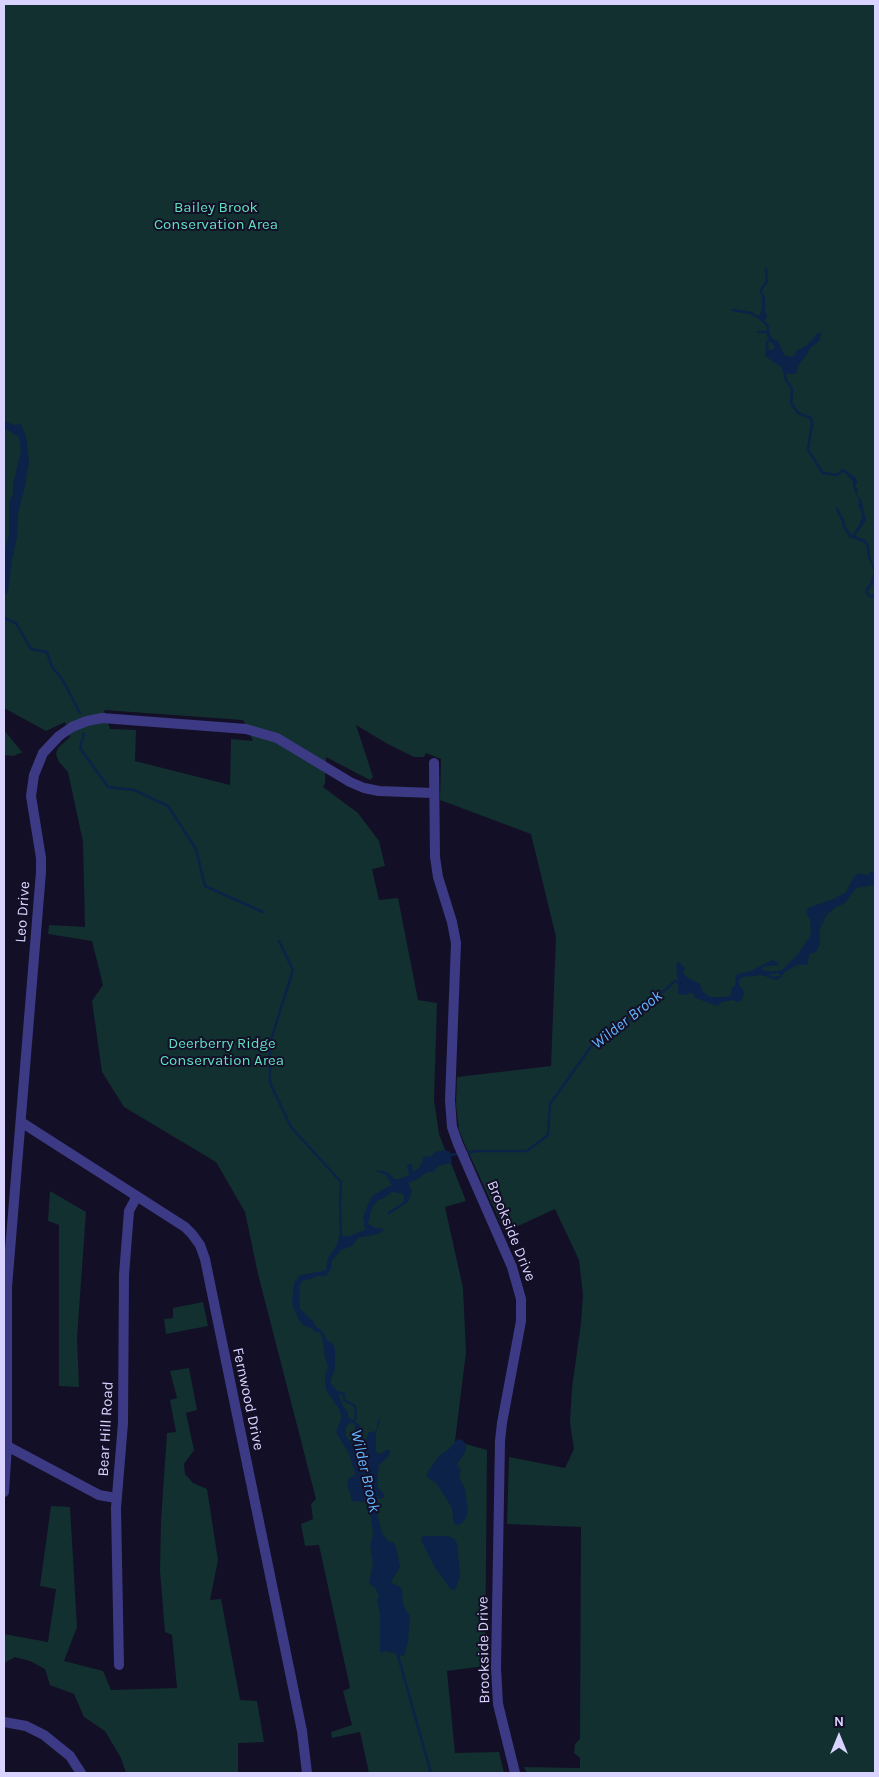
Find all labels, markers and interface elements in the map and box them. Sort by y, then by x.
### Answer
park label: Bailey Brook Conservation Area [154,199,278,234]
street label: Leo Drive [12,881,34,943]
water label: Wilder Brook [588,986,666,1054]
park label: Deerberry Ridge Conservation Area [160,1035,284,1070]
street label: Brookside Drive [483,1178,539,1284]
street label: Fernwood Drive [228,1346,268,1452]
street label: Bear Hill Road [95,1381,117,1477]
water label: Wilder Brook [346,1428,384,1514]
street label: Brookside Drive [474,1596,494,1704]
north arrow [814,1712,864,1762]
text: N [834,1713,844,1730]

